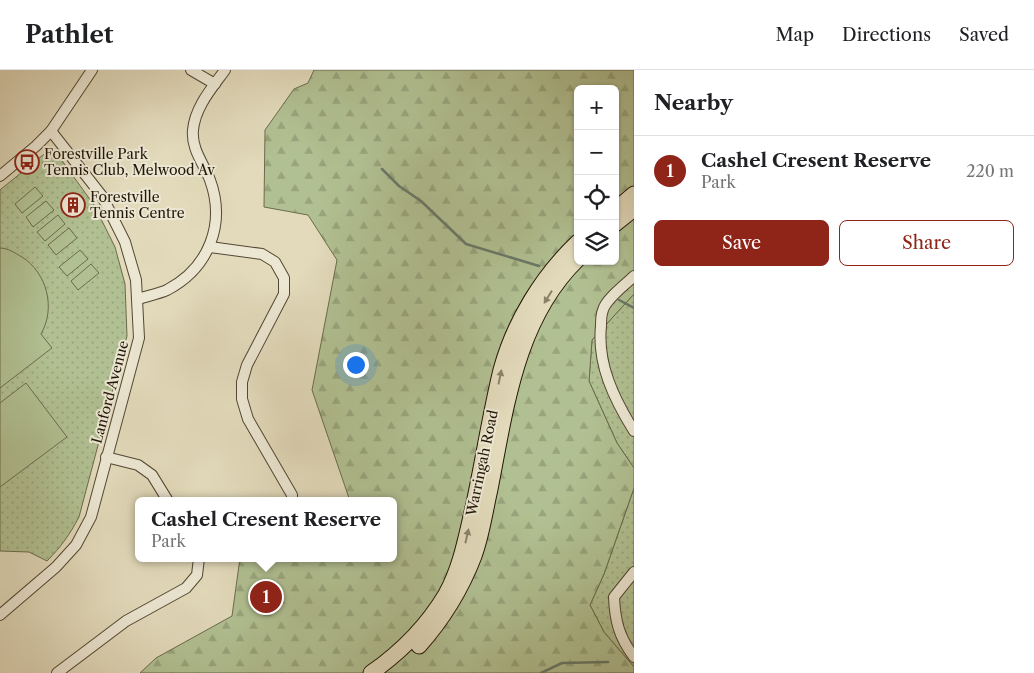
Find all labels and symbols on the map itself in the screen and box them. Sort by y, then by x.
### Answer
place label: Forestville Park Tennis Club, Melwood Av [44,145,215,179]
bus stop icon: Forestville Park Tennis Club, Melwood Av [14,149,40,175]
place label: Forestville Tennis Centre [90,188,185,222]
building icon: Forestville Tennis Centre [60,192,86,218]
one-way arrow [543,290,553,304]
street label: Lanford Avenue [88,338,132,445]
your location [343,352,369,378]
one-way arrow [496,370,504,385]
street label: Warringah Road [462,408,502,519]
one-way arrow [463,528,471,544]
pin: 1 [250,578,282,616]

